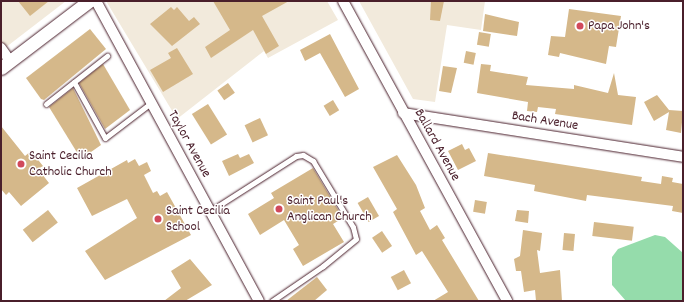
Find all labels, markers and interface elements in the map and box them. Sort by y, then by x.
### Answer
place label: Papa John's [588,18,650,34]
marker: Papa John's [575,21,585,31]
street label: Ballard Avenue [410,106,464,184]
street label: Bach Avenue [511,107,579,135]
street label: Taylor Avenue [164,108,214,180]
place label: Saint Cecilia Catholic Church [29,148,112,180]
marker: Saint Cecilia Catholic Church [16,159,26,169]
place label: Saint Paul's Anglican Church [287,193,372,226]
place label: Saint Cecilia School [166,203,230,236]
marker: Saint Paul's Anglican Church [274,204,284,214]
marker: Saint Cecilia School [153,214,163,224]

